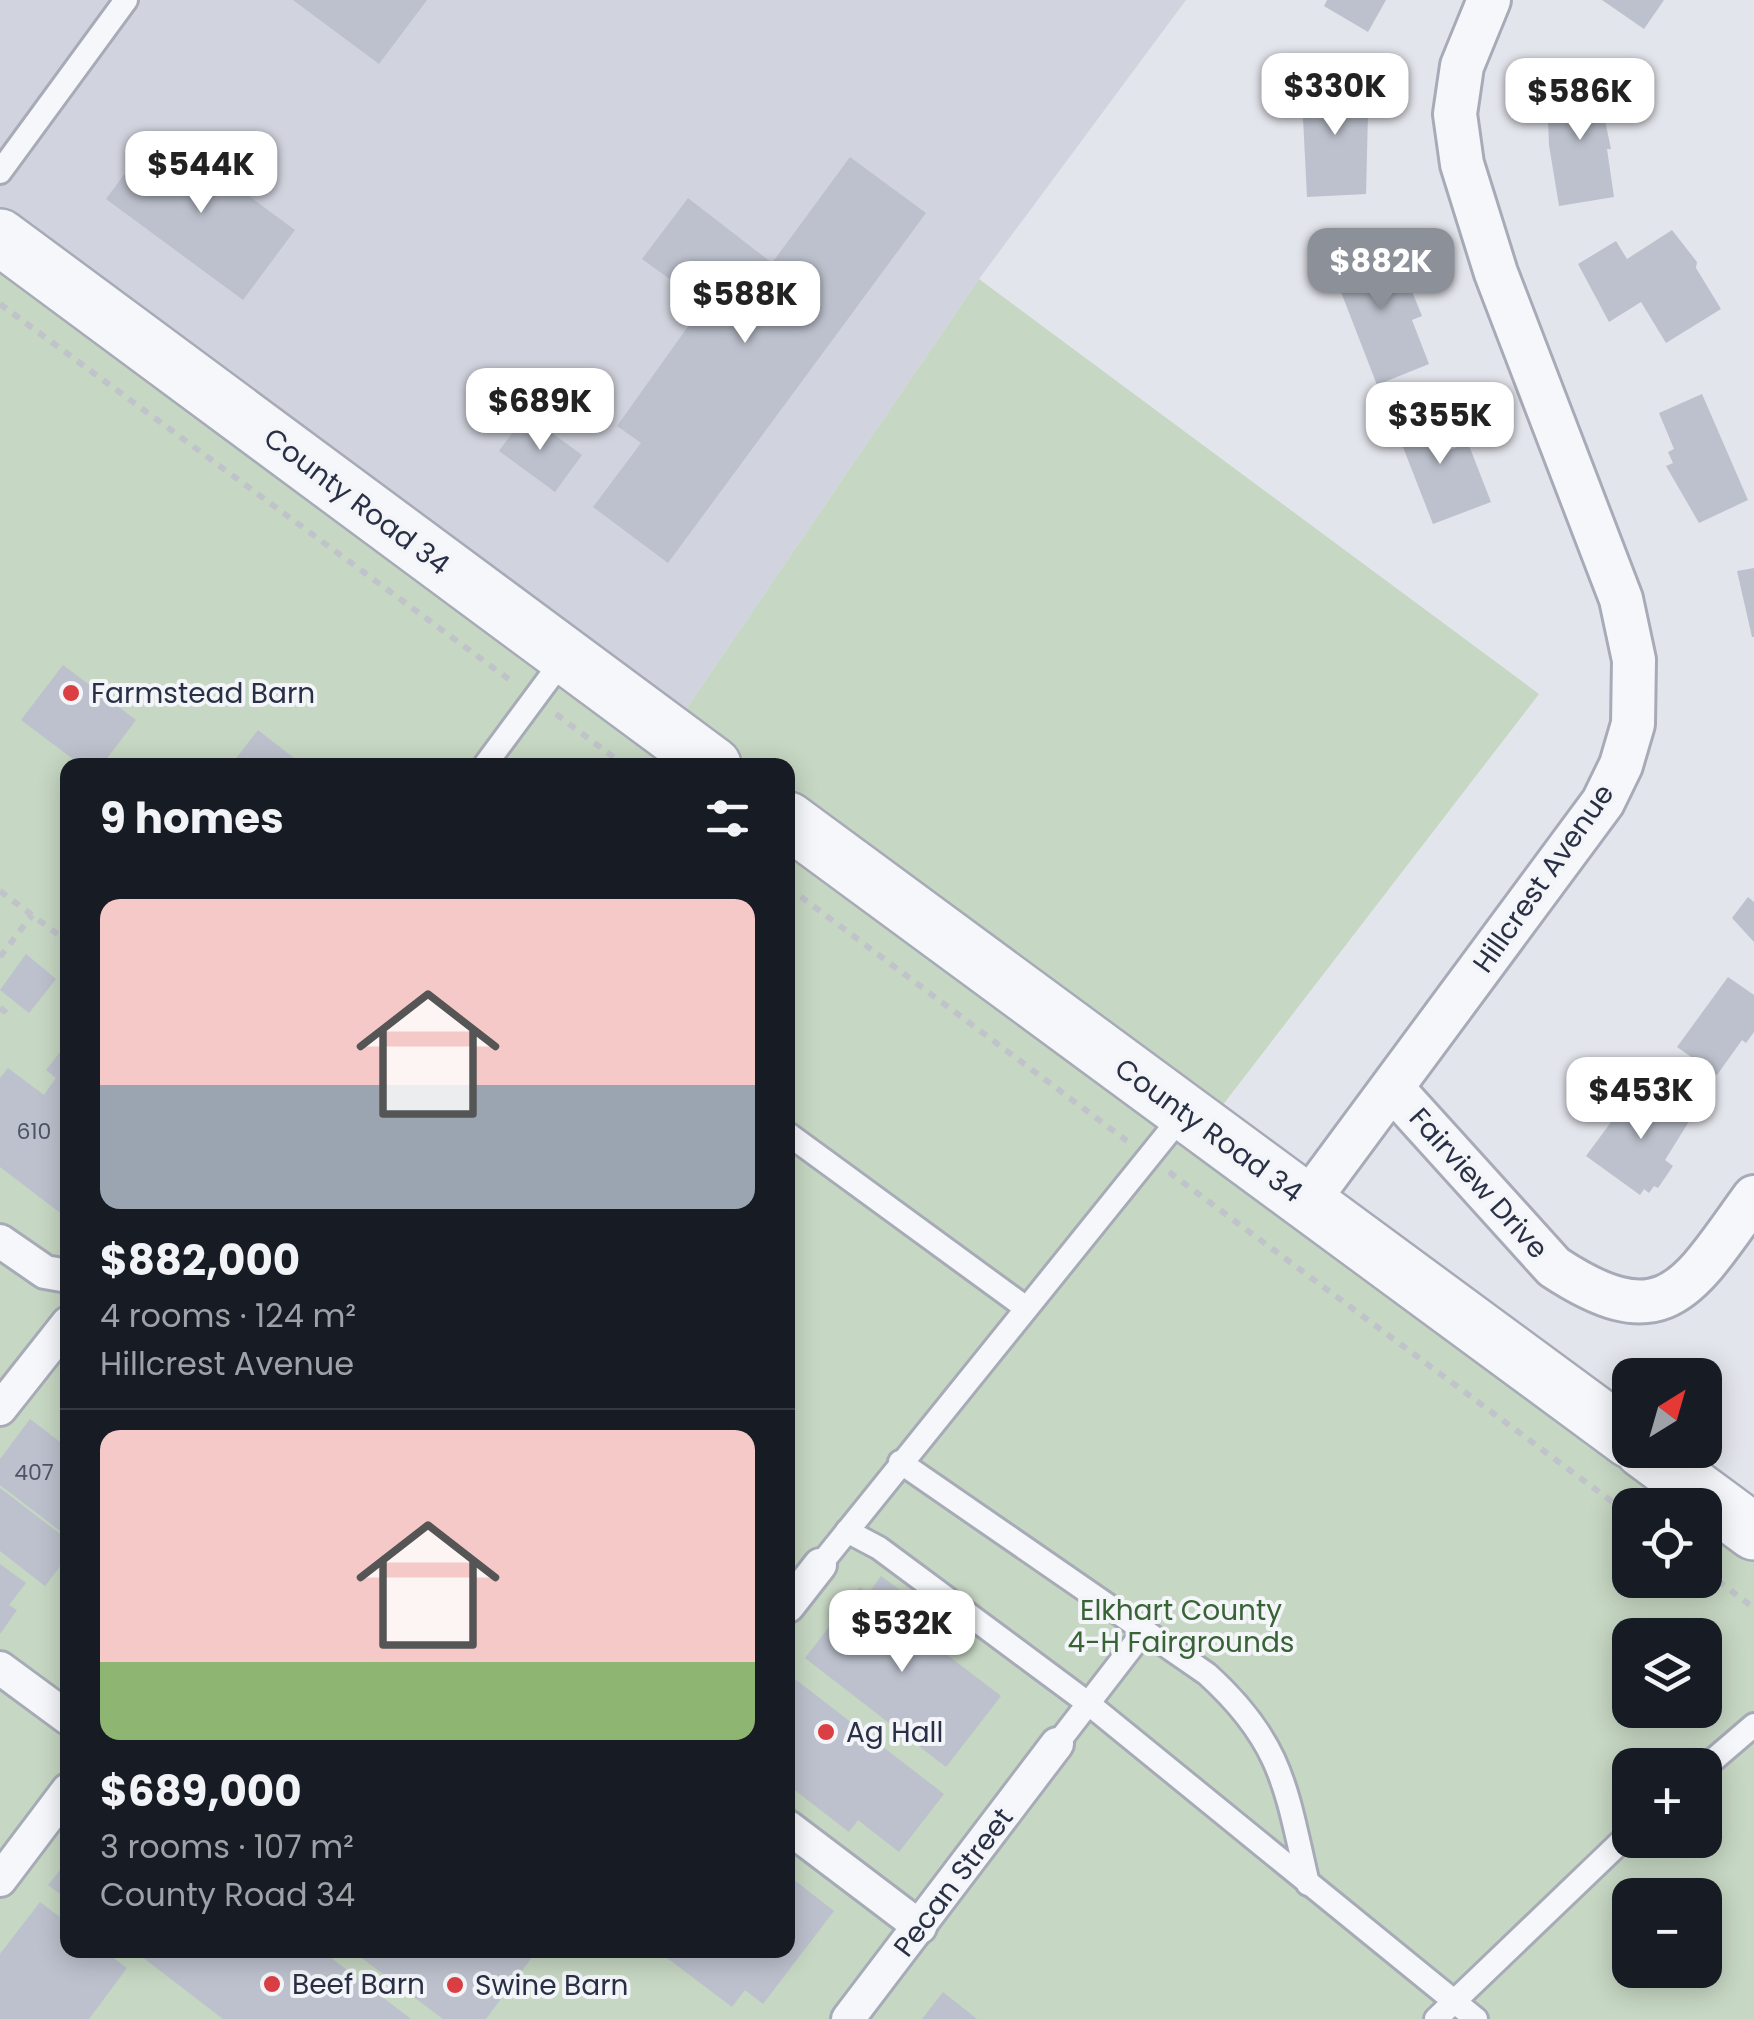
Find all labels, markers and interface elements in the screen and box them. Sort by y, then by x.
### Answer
pin: $330K [1265,53,1405,138]
pin: $586K [1510,58,1650,143]
text: $330K [1284,63,1386,108]
text: $586K [1527,68,1633,113]
pin: $544K [131,131,271,216]
text: $544K [147,141,255,186]
pin: $882K [1311,228,1451,313]
text: $882K [1329,238,1433,283]
pin: $588K [675,261,815,346]
text: $588K [692,271,798,316]
pin: $689K [470,368,610,453]
text: $689K [488,378,592,423]
pin: $355K [1370,382,1510,467]
text: $355K [1388,392,1492,437]
street label: County Road 34 [256,419,458,584]
place label: Farmstead Barn [91,674,315,713]
marker: Farmstead Barn [60,682,82,704]
street label: Hillcrest Avenue [1464,776,1623,981]
text: 9 homes [100,789,284,848]
icon: filters [700,791,755,846]
icon: home [338,964,518,1144]
street label: County Road 34 [1107,1049,1310,1212]
pin: $453K [1571,1057,1711,1142]
text: $453K [1588,1067,1694,1112]
street label: Fairview Drive [1400,1099,1557,1267]
house number: 610 [17,1116,51,1147]
text: $882,000 [100,1231,300,1290]
text: 4 rooms · 124 m² [100,1293,356,1338]
text: Hillcrest Avenue [100,1341,354,1386]
north arrow [1612,1358,1722,1468]
map controls [1612,1358,1722,1988]
house number: 407 [14,1457,54,1488]
button: locate [1612,1488,1722,1598]
icon: home [338,1495,518,1675]
pin: $532K [832,1590,972,1675]
park label: Elkhart County 4-H Fairgrounds [1068,1591,1294,1662]
text: $532K [851,1600,953,1645]
button: layers [1612,1618,1722,1728]
place label: Ag Hall [846,1713,943,1752]
marker: Ag Hall [815,1721,837,1743]
button: + [1612,1748,1722,1858]
text: $689,000 [100,1762,302,1821]
street label: Pecan Street [885,1800,1022,1965]
text: 3 rooms · 107 m² [100,1824,354,1869]
text: County Road 34 [100,1872,355,1917]
button: − [1612,1878,1722,1988]
place label: Beef Barn [292,1965,425,2004]
place label: Swine Barn [475,1966,629,2005]
marker: Beef Barn [261,1973,283,1995]
marker: Swine Barn [444,1974,466,1996]

